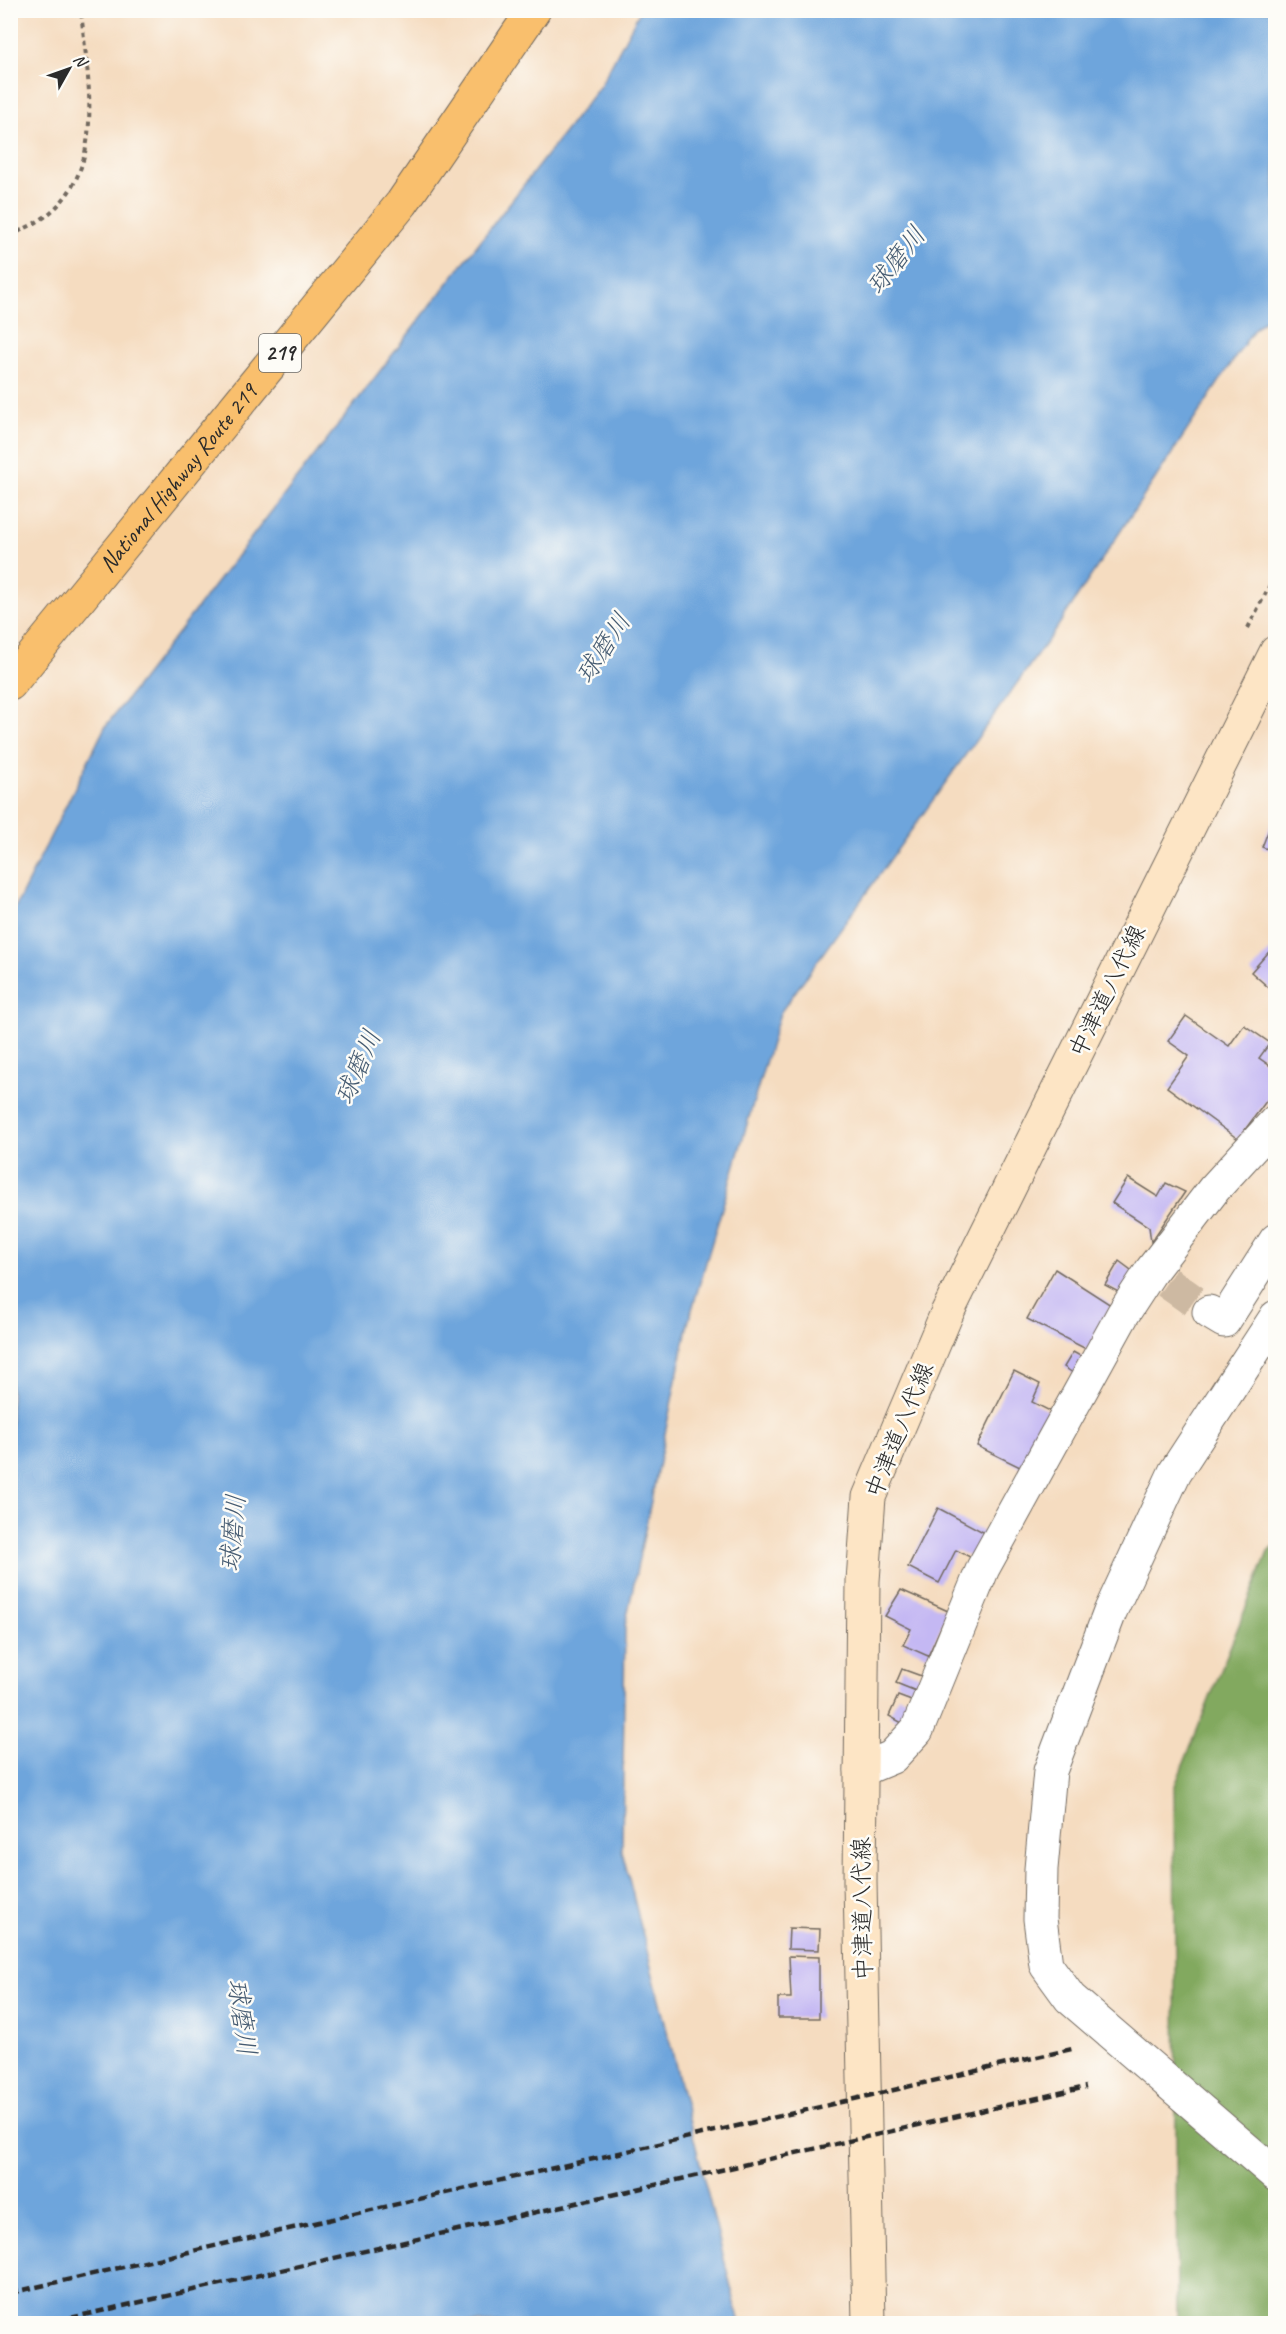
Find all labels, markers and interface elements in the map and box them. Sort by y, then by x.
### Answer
north arrow [39,39,99,99]
text: N [69,50,93,73]
water label: 球磨川 [859,219,933,301]
road number: 219 [259,334,301,372]
street label: National Highway Route 219 [92,376,265,578]
water label: 球磨川 [568,606,638,690]
street label: 中津道八代線 [1062,920,1152,1062]
water label: 球磨川 [328,1025,388,1109]
street label: 中津道八代線 [858,1358,940,1502]
water label: 球磨川 [213,1493,253,1573]
street label: 中津道八代線 [846,1837,878,1981]
water label: 球磨川 [220,1976,264,2058]

